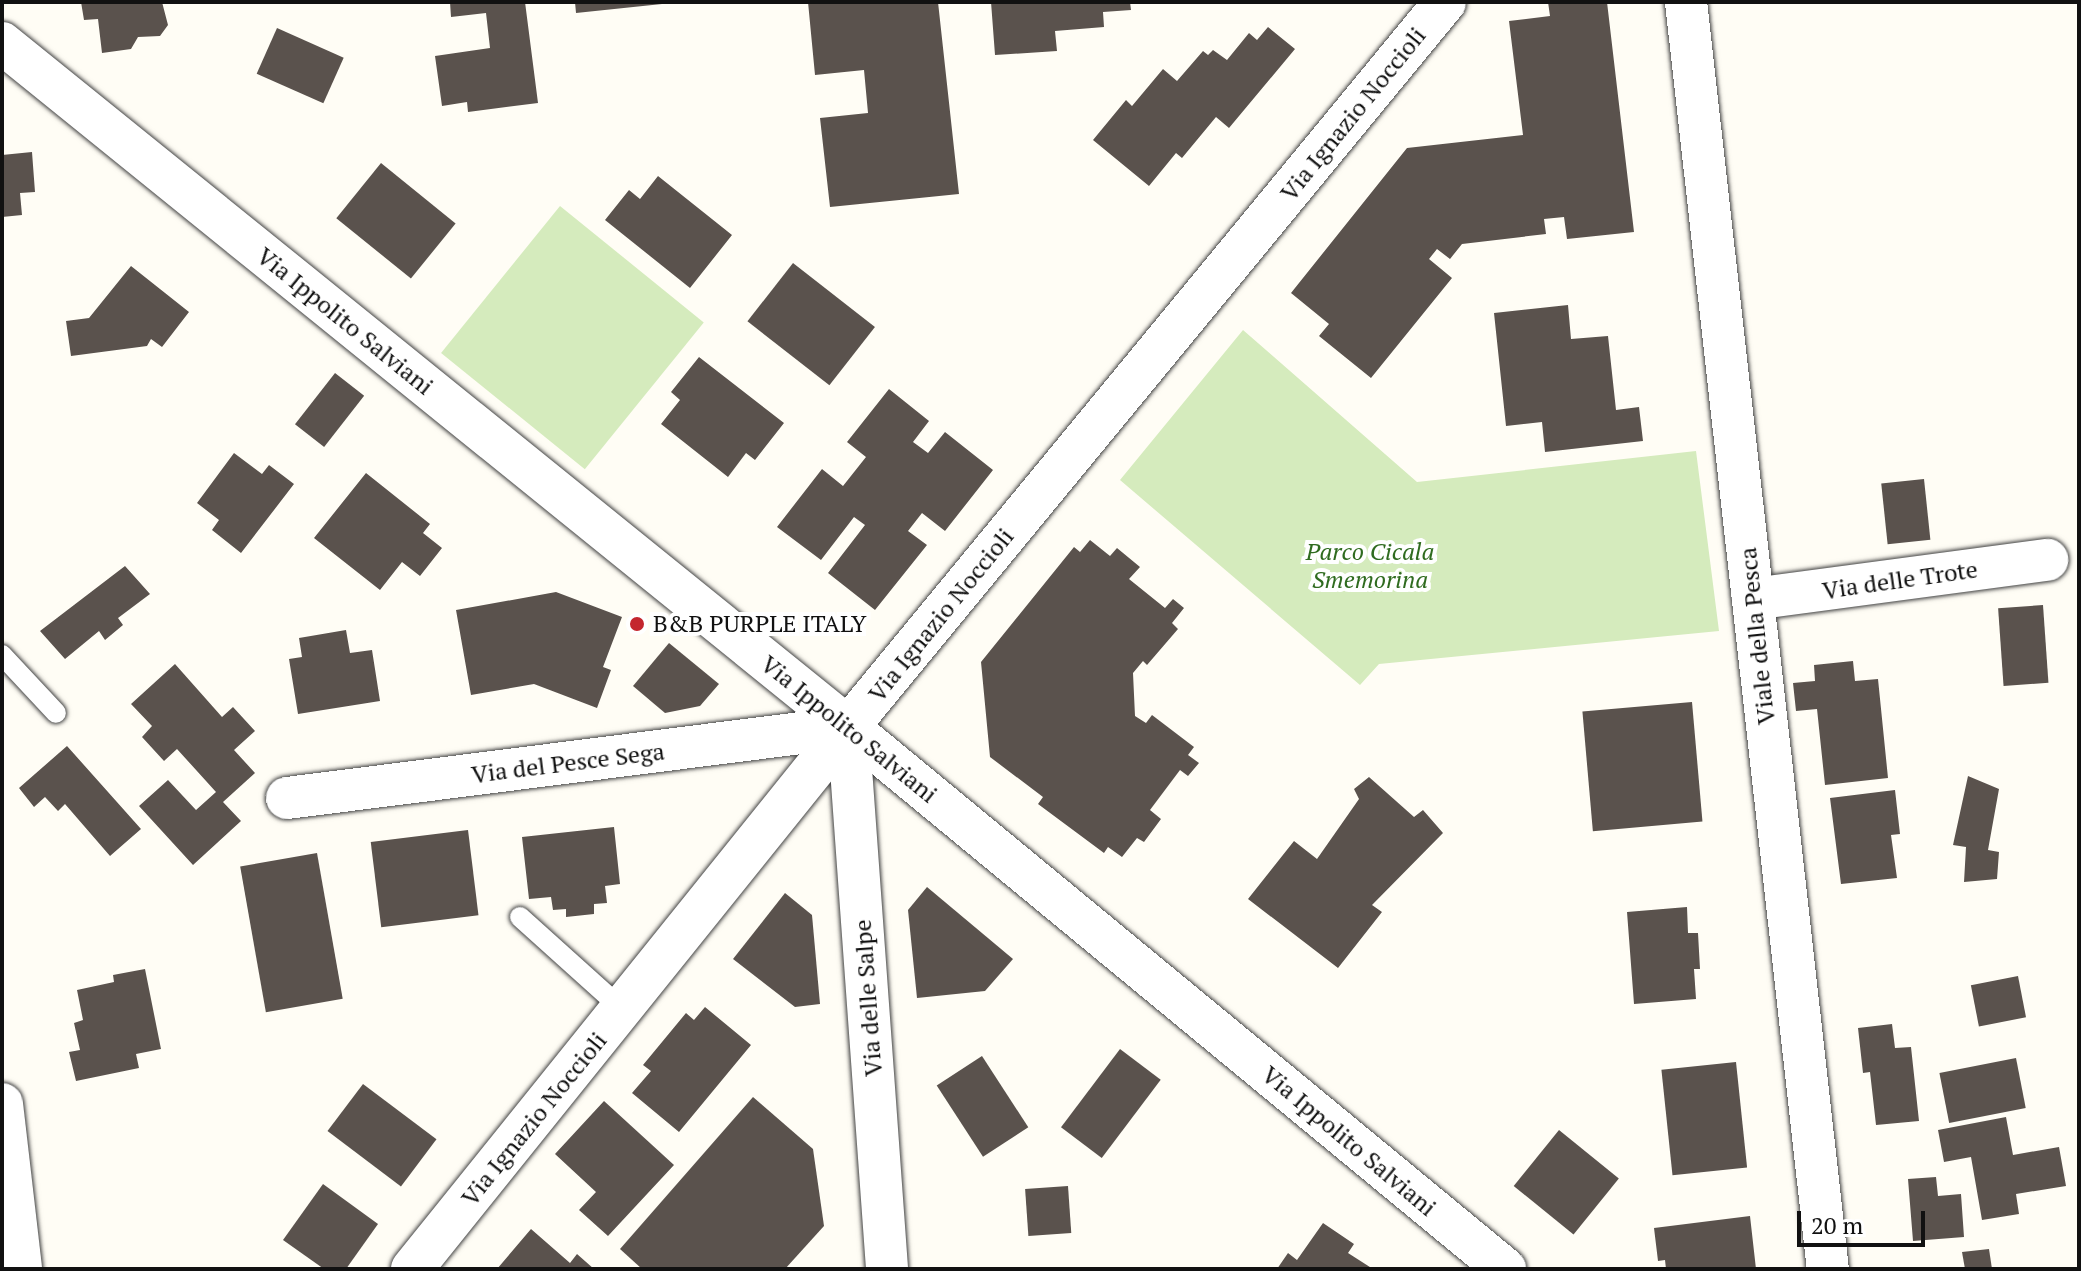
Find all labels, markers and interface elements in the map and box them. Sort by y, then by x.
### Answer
street label: Via Ignazio Noccioli [1274,21,1432,207]
street label: Via Ippolito Salviani [251,241,439,401]
street label: Via Ignazio Noccioli [862,522,1020,708]
park label: Parco Cicala Smemorina [1306,538,1434,594]
street label: Viale della Pesca [1733,546,1781,726]
street label: Via delle Trote [1820,555,1980,605]
place label: B&B PURPLE ITALY [653,610,866,638]
marker: B&B PURPLE ITALY [628,615,646,633]
street label: Via Ippolito Salviani [755,649,943,809]
street label: Via del Pesce Sega [470,737,666,789]
street label: Via delle Salpe [848,919,888,1077]
street label: Via Ignazio Noccioli [455,1026,613,1212]
street label: Via Ippolito Salviani [1256,1060,1442,1222]
scale bar [1801,1195,1929,1245]
text: 20 m [1811,1209,1863,1241]

